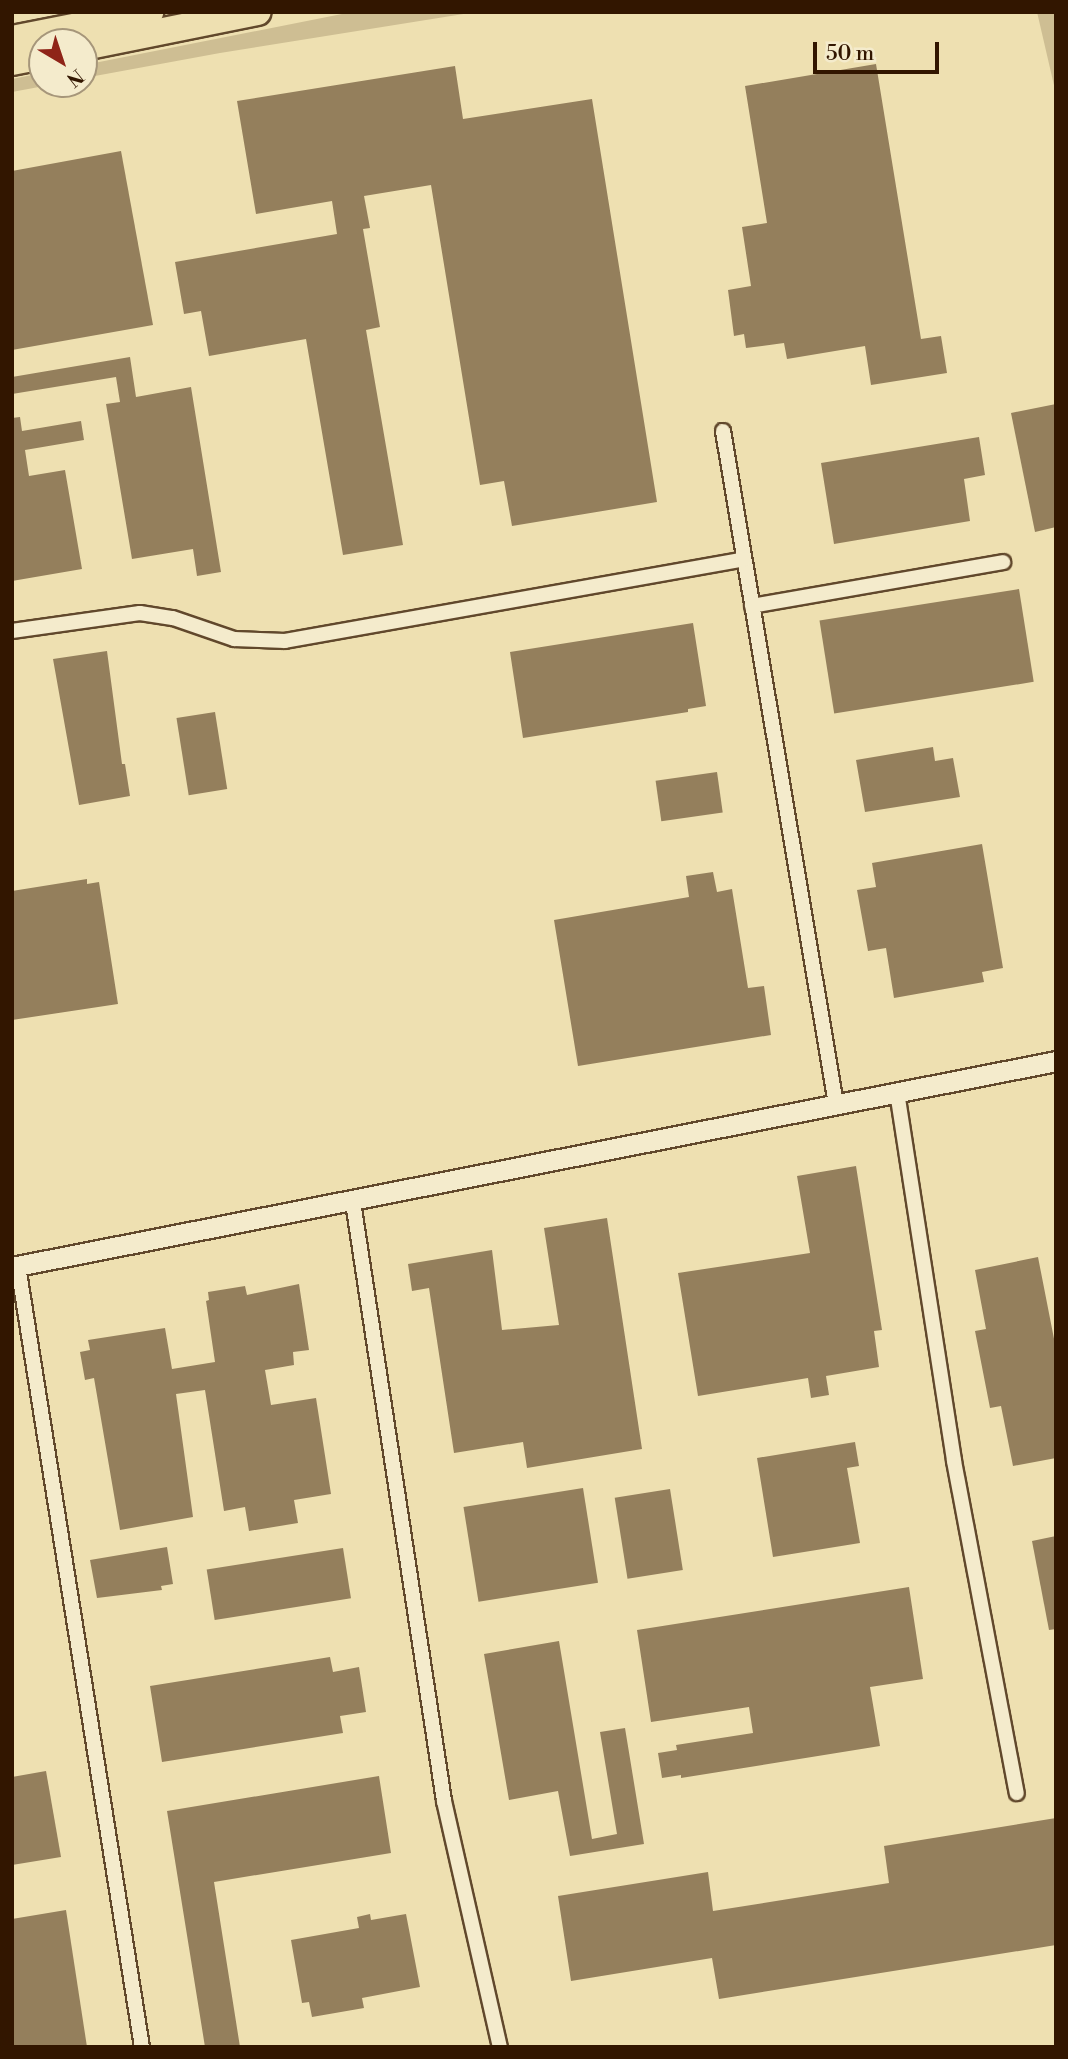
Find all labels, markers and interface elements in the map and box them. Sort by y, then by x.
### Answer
north arrow [28,28,98,98]
scale bar [816,28,942,72]
text: 50 m [826,41,874,67]
text: N [62,64,88,92]

